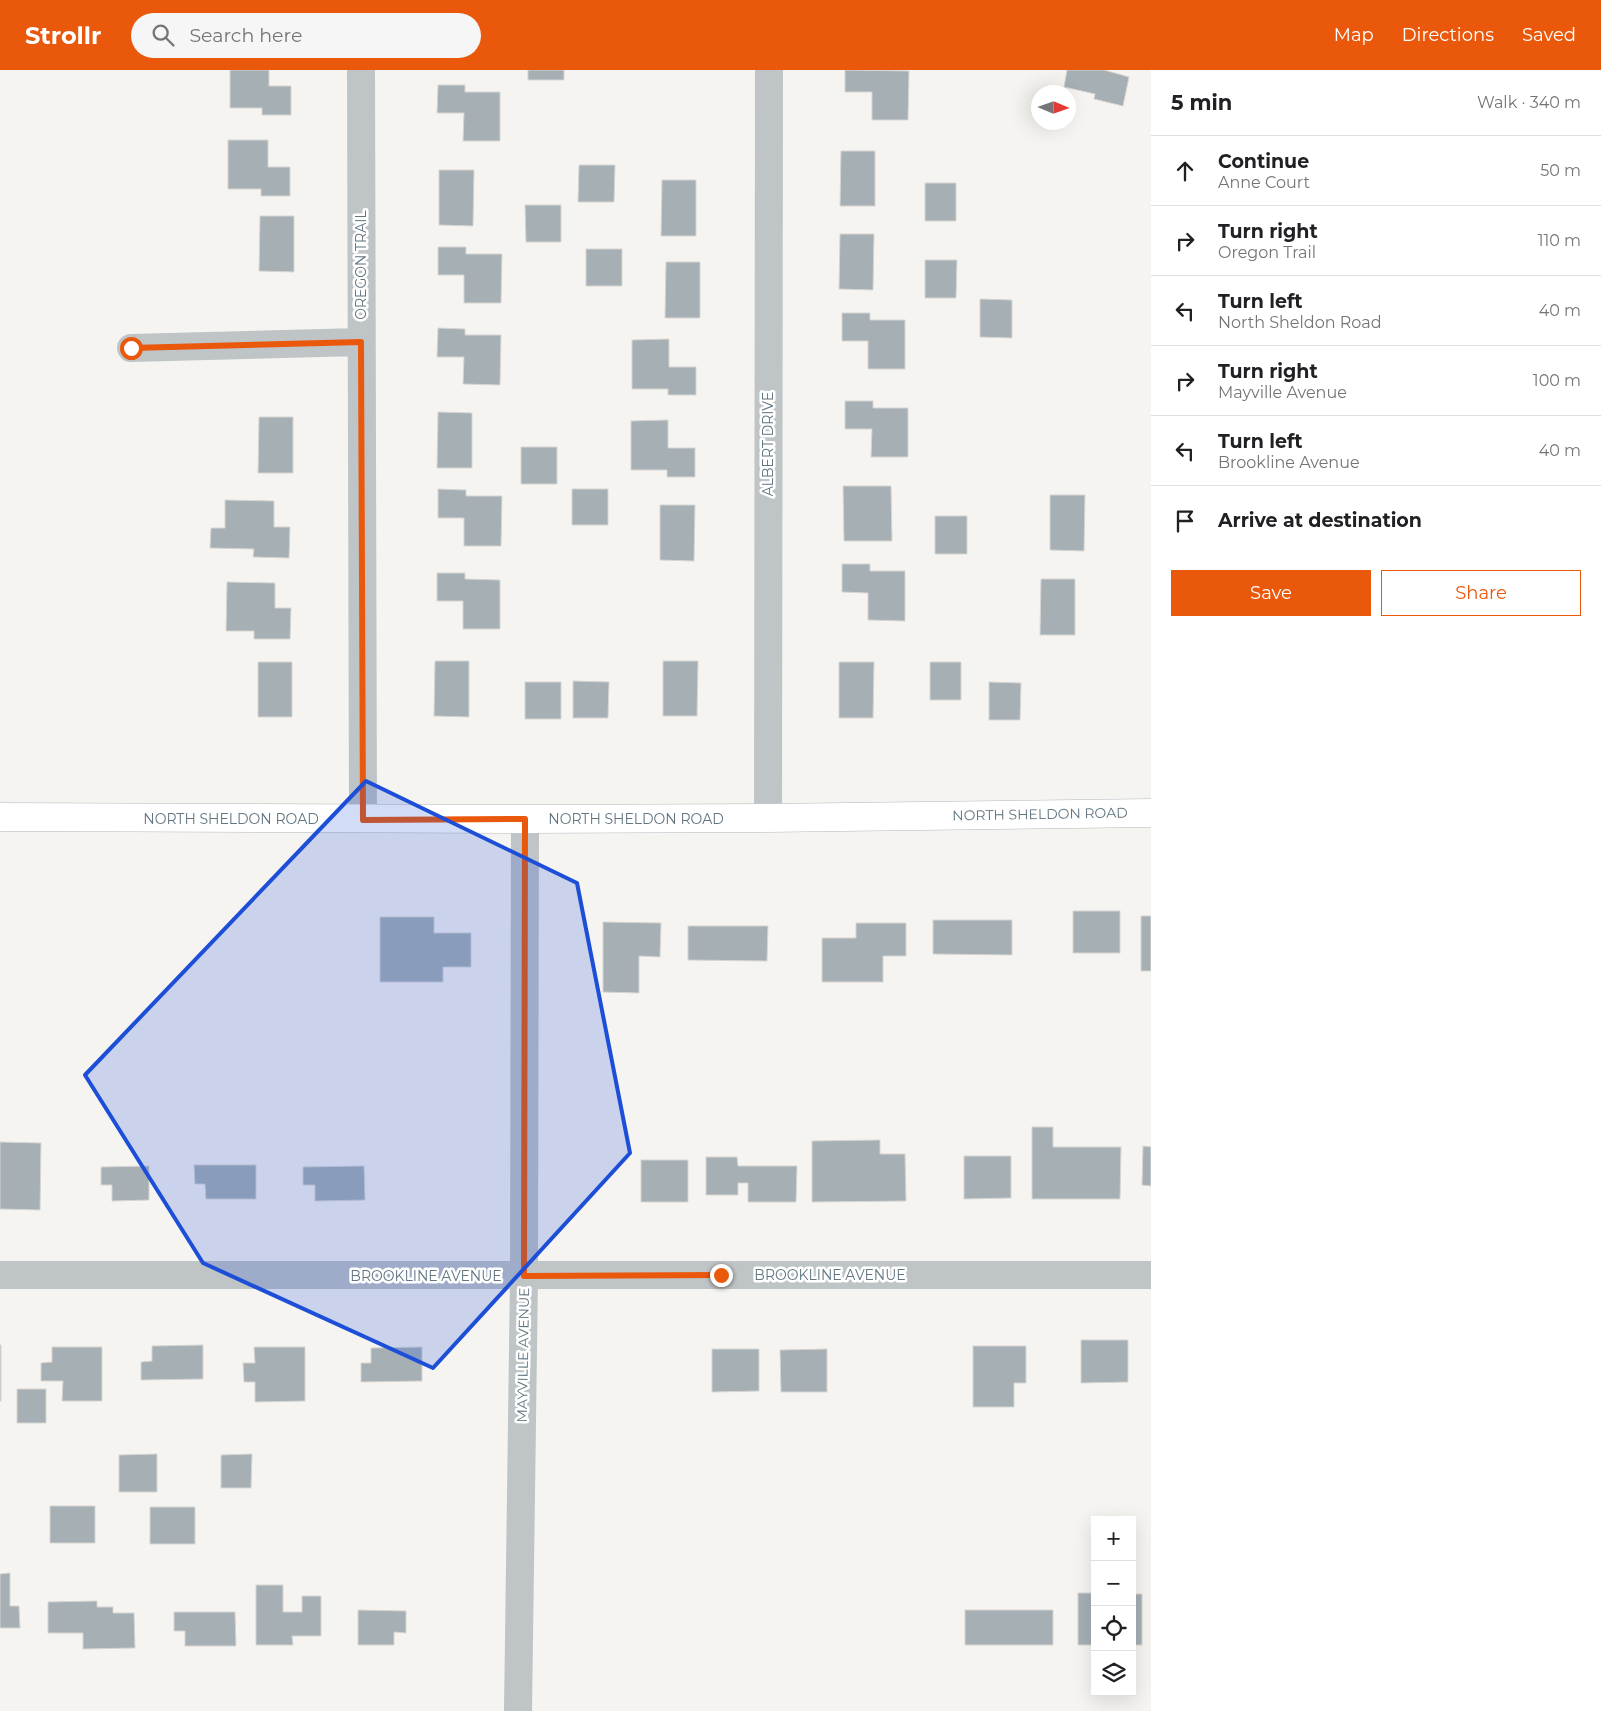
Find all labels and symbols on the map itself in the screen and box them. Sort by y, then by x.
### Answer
north arrow [1031,85,1076,130]
street label: OREGON TRAIL [352,210,370,320]
route start [120,337,143,360]
street label: ALBERT DRIVE [759,392,777,496]
street label: NORTH SHELDON ROAD [952,803,1128,825]
street label: NORTH SHELDON ROAD [143,810,319,828]
street label: NORTH SHELDON ROAD [548,810,724,828]
route end [710,1264,733,1287]
street label: BROOKLINE AVENUE [754,1266,906,1284]
street label: BROOKLINE AVENUE [350,1267,502,1285]
street label: MAYVILLE AVENUE [513,1287,533,1423]

